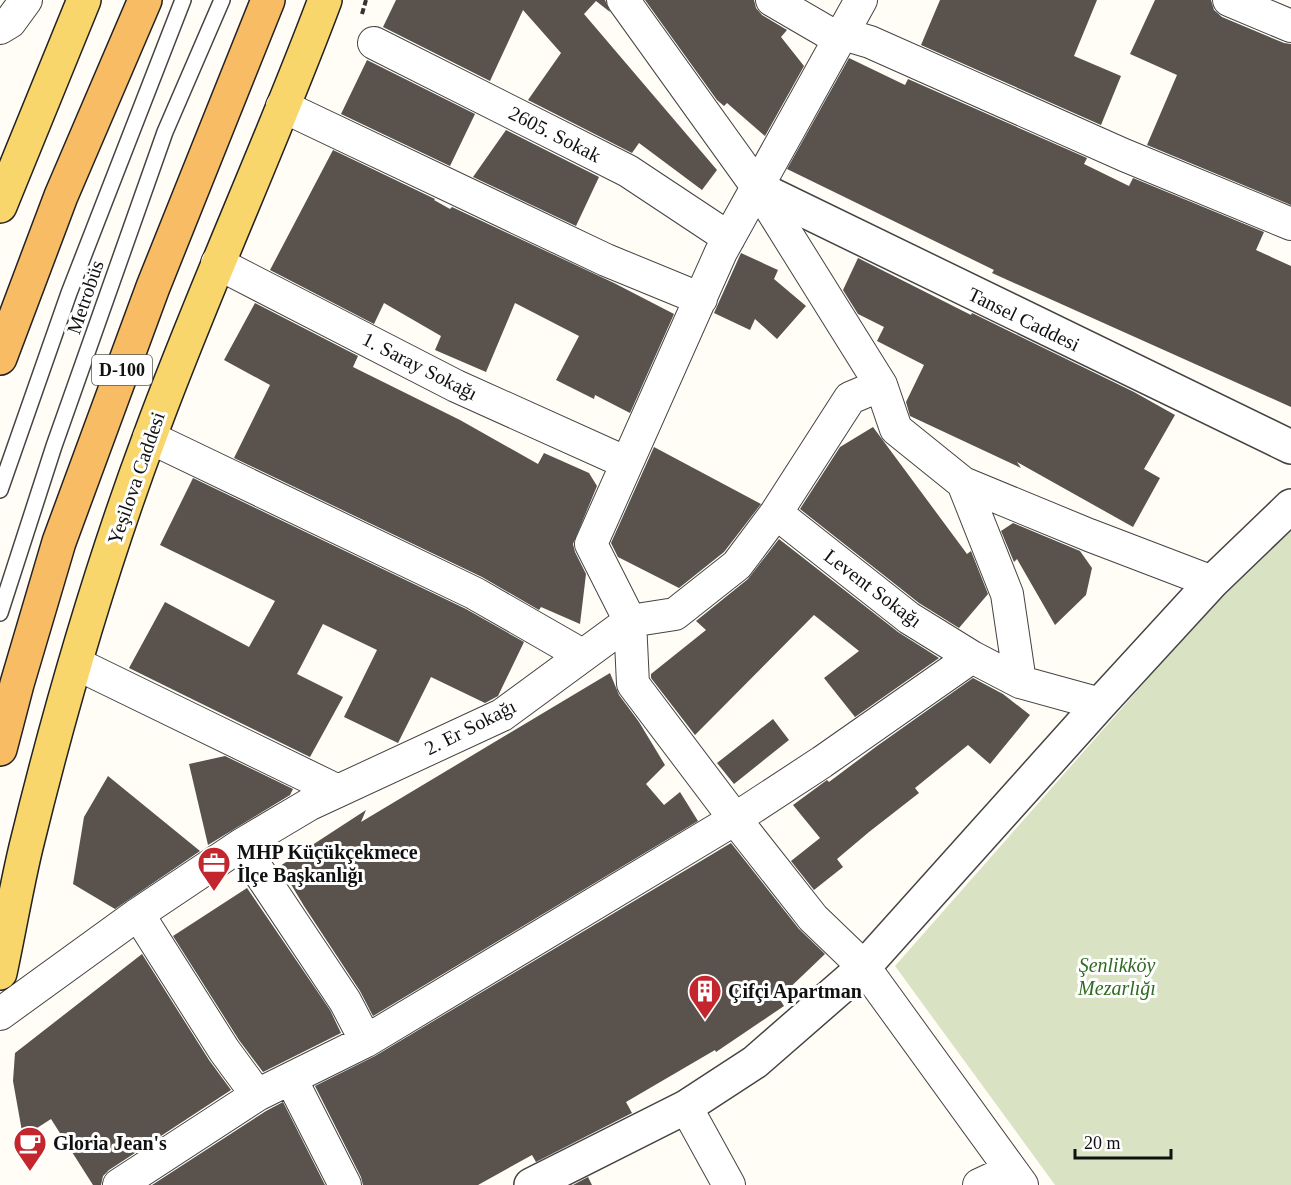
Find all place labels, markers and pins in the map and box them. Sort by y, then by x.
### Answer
place label: MHP Küçükçekmece İlçe Başkanlığı [237,841,418,887]
office icon: MHP Küçükçekmece İlçe Başkanlığı [196,845,232,892]
building icon: Çifçi Apartman [687,973,723,1020]
place label: Çifçi Apartman [728,980,862,1003]
cafe icon: Gloria Jean's [12,1125,48,1172]
place label: Gloria Jean's [53,1132,167,1154]

